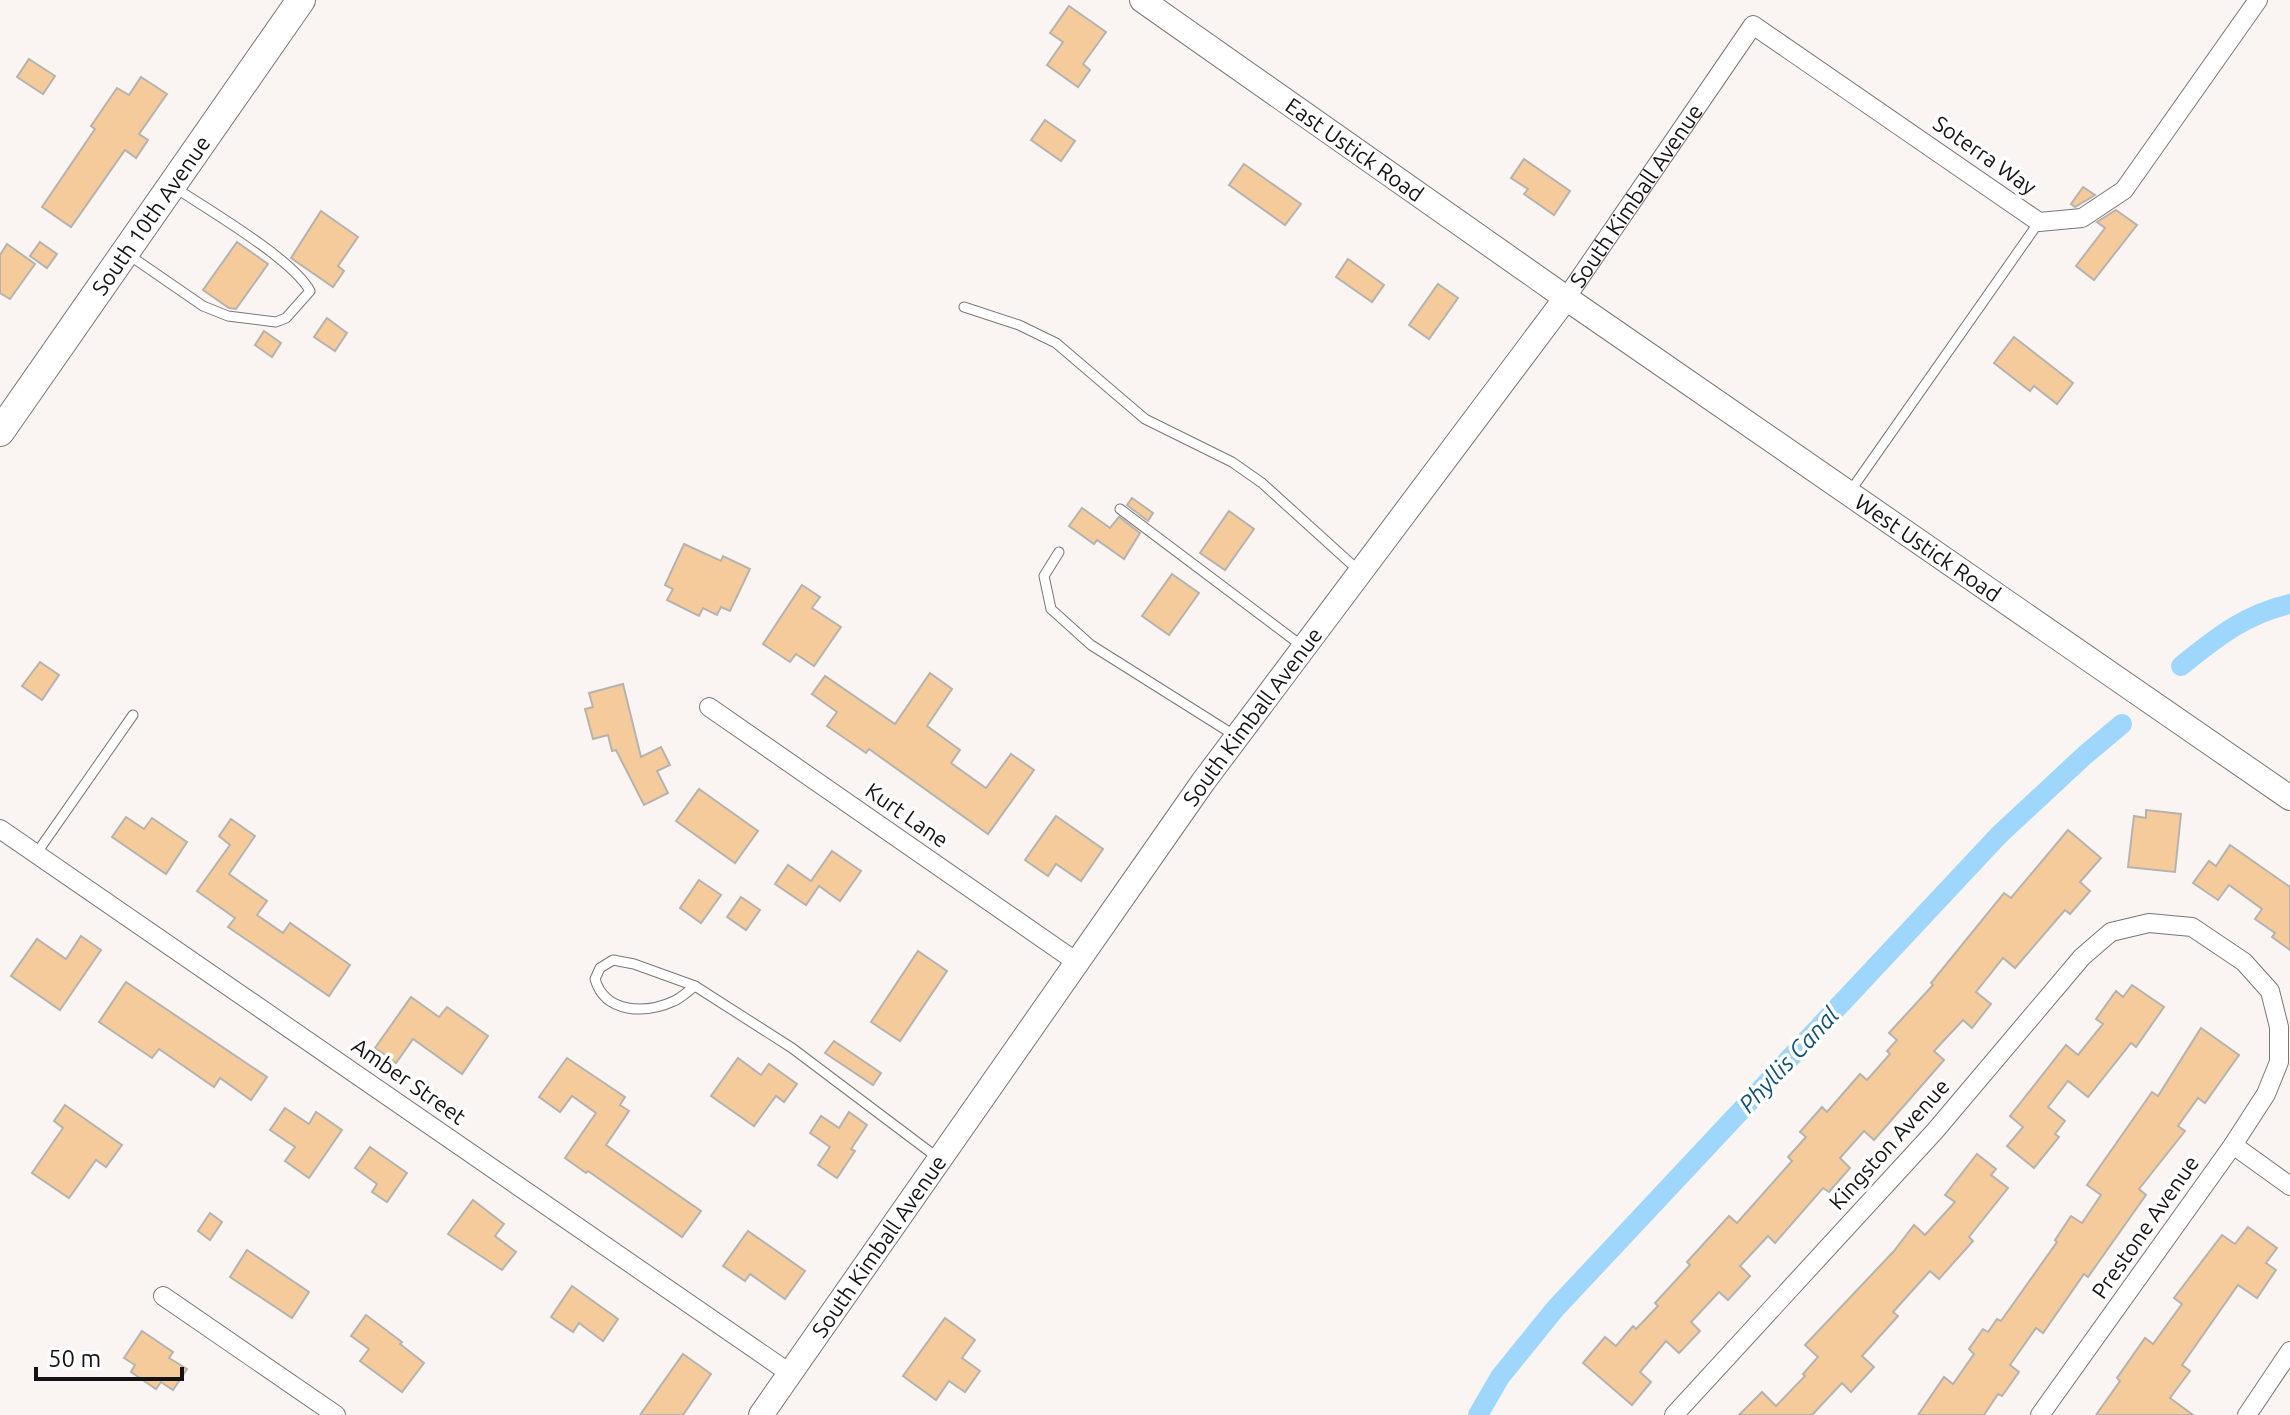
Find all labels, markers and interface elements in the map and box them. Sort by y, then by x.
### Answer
street label: East Ustick Road [1281,92,1429,206]
street label: South Kimball Avenue [1564,99,1707,292]
street label: Soterra Way [1929,110,2042,199]
street label: South 10th Avenue [86,131,215,300]
street label: West Ustick Road [1851,489,2006,606]
street label: South Kimball Avenue [1177,622,1327,810]
street label: Kurt Lane [861,777,953,852]
water label: Phyllis Canal [1733,1001,1844,1118]
street label: Amber Street [348,1032,471,1129]
street label: Kingston Avenue [1823,1073,1954,1214]
street label: South Kimball Avenue [806,1150,951,1342]
street label: Prestone Avenue [2086,1151,2203,1303]
scale bar [36,1331,182,1381]
text: 50 m [48,1345,101,1372]

